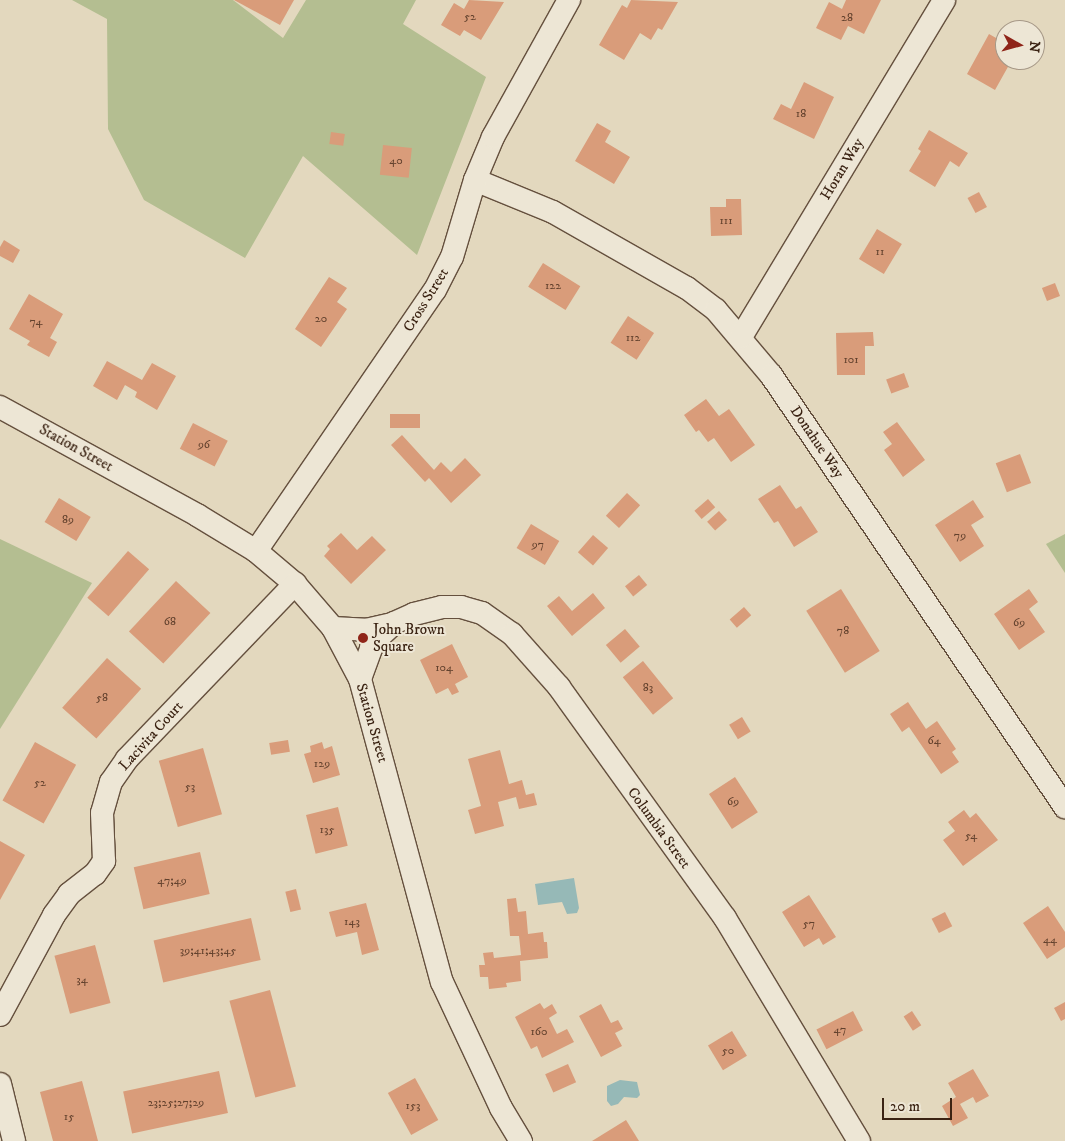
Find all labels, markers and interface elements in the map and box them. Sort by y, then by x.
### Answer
house number: 52 [464,10,476,24]
house number: 28 [841,11,853,25]
north arrow [995,20,1045,70]
text: N [1024,40,1044,54]
house number: 18 [796,107,806,121]
street label: Horan Way [817,135,867,203]
house number: 40 [389,154,403,168]
house number: 111 [719,214,733,228]
house number: 11 [876,245,884,259]
street label: Cross Street [399,265,453,335]
house number: 122 [545,279,561,293]
house number: 20 [315,312,327,326]
house number: 74 [29,315,43,329]
house number: 112 [626,331,640,345]
house number: 101 [843,353,859,367]
street label: Donahue Way [786,402,848,482]
street label: Station Street [36,420,116,476]
house number: 96 [198,438,210,452]
house number: 89 [62,513,74,527]
house number: 79 [954,529,966,543]
house number: 97 [532,538,544,552]
house number: 68 [164,615,176,629]
house number: 69 [1013,616,1025,630]
place label: John Brown Square [373,620,445,655]
house number: 78 [837,624,849,638]
marker: John Brown Square [357,632,369,644]
house number: 104 [435,661,453,675]
street label: Station Street [352,681,392,765]
house number: 83 [643,681,653,695]
house number: 58 [96,691,108,705]
street label: Lacivita Court [115,698,187,774]
house number: 64 [927,734,941,748]
house number: 129 [314,757,330,771]
house number: 52 [34,776,46,790]
house number: 53 [185,780,195,794]
street label: Columbia Street [623,784,695,872]
house number: 69 [727,795,739,809]
house number: 135 [320,823,334,837]
house number: 54 [965,829,977,843]
house number: 47;49 [157,874,187,888]
house number: 143 [344,915,360,929]
house number: 57 [803,917,815,931]
house number: 44 [1043,933,1057,947]
house number: 39;41;43;45 [180,944,236,958]
house number: 34 [76,973,88,987]
house number: 47 [834,1023,846,1037]
house number: 160 [530,1025,548,1039]
house number: 50 [722,1044,734,1058]
scale bar [885,1088,955,1120]
house number: 23;25;27;29 [148,1096,204,1110]
text: 20 m [890,1097,920,1116]
house number: 153 [406,1099,420,1113]
house number: 15 [64,1110,74,1124]

